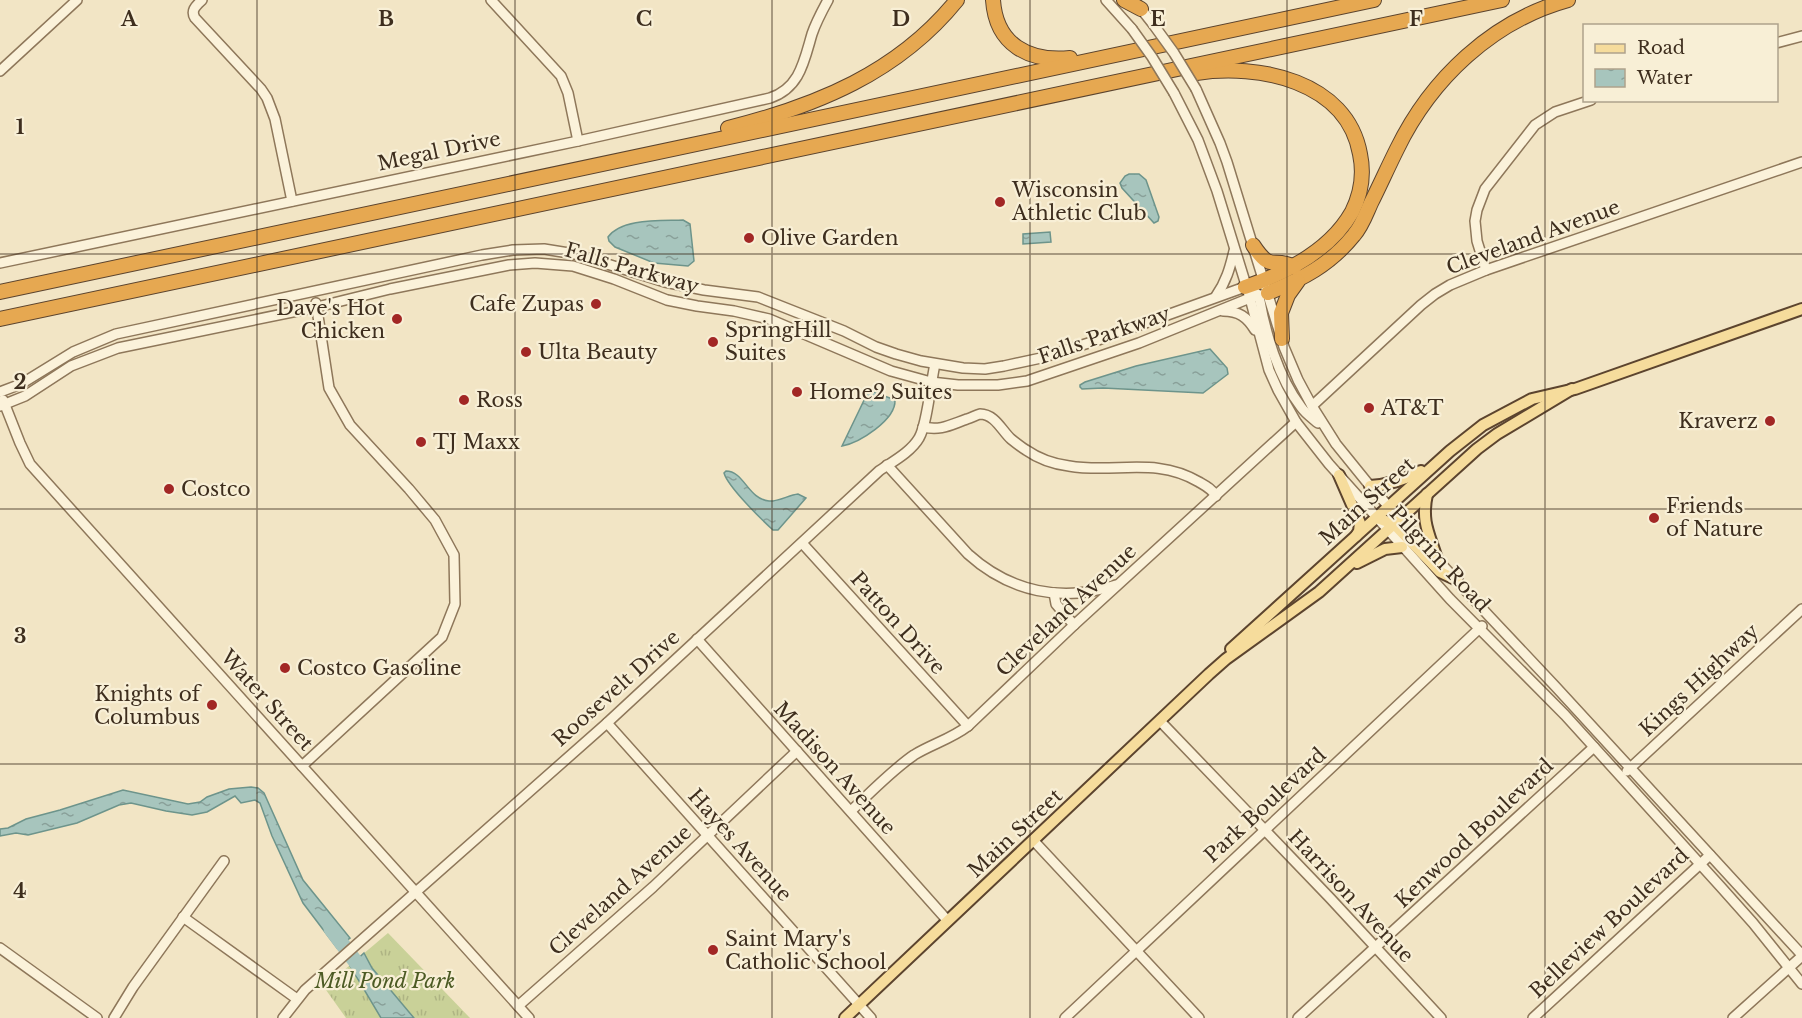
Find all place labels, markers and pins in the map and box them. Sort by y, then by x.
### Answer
place label: Wisconsin Athletic Club [1011,178,1146,225]
marker: Wisconsin Athletic Club [993,195,1007,209]
place label: Olive Garden [761,226,899,250]
marker: Olive Garden [742,231,756,245]
place label: Cafe Zupas [469,292,584,316]
place label: Dave's Hot Chicken [276,296,385,343]
marker: Cafe Zupas [589,297,603,311]
marker: Dave's Hot Chicken [390,312,404,326]
place label: SpringHill Suites [725,318,832,365]
marker: SpringHill Suites [706,335,720,349]
place label: Ulta Beauty [538,340,658,364]
marker: Ulta Beauty [519,345,533,359]
place label: Home2 Suites [809,380,952,404]
marker: Home2 Suites [790,385,804,399]
place label: Ross [476,388,523,412]
marker: Ross [457,393,471,407]
place label: AT&T [1380,396,1444,420]
marker: AT&T [1362,401,1376,415]
place label: Kraverz [1678,409,1758,433]
marker: Kraverz [1763,414,1777,428]
place label: TJ Maxx [433,430,520,454]
marker: TJ Maxx [414,435,428,449]
place label: Costco [181,477,251,501]
marker: Costco [162,482,176,496]
place label: Friends of Nature [1666,494,1763,541]
marker: Friends of Nature [1647,511,1661,525]
place label: Costco Gasoline [297,656,462,680]
marker: Costco Gasoline [278,661,292,675]
place label: Knights of Columbus [94,682,203,729]
marker: Knights of Columbus [205,698,219,712]
place label: Saint Mary's Catholic School [725,927,886,974]
marker: Saint Mary's Catholic School [706,943,720,957]

